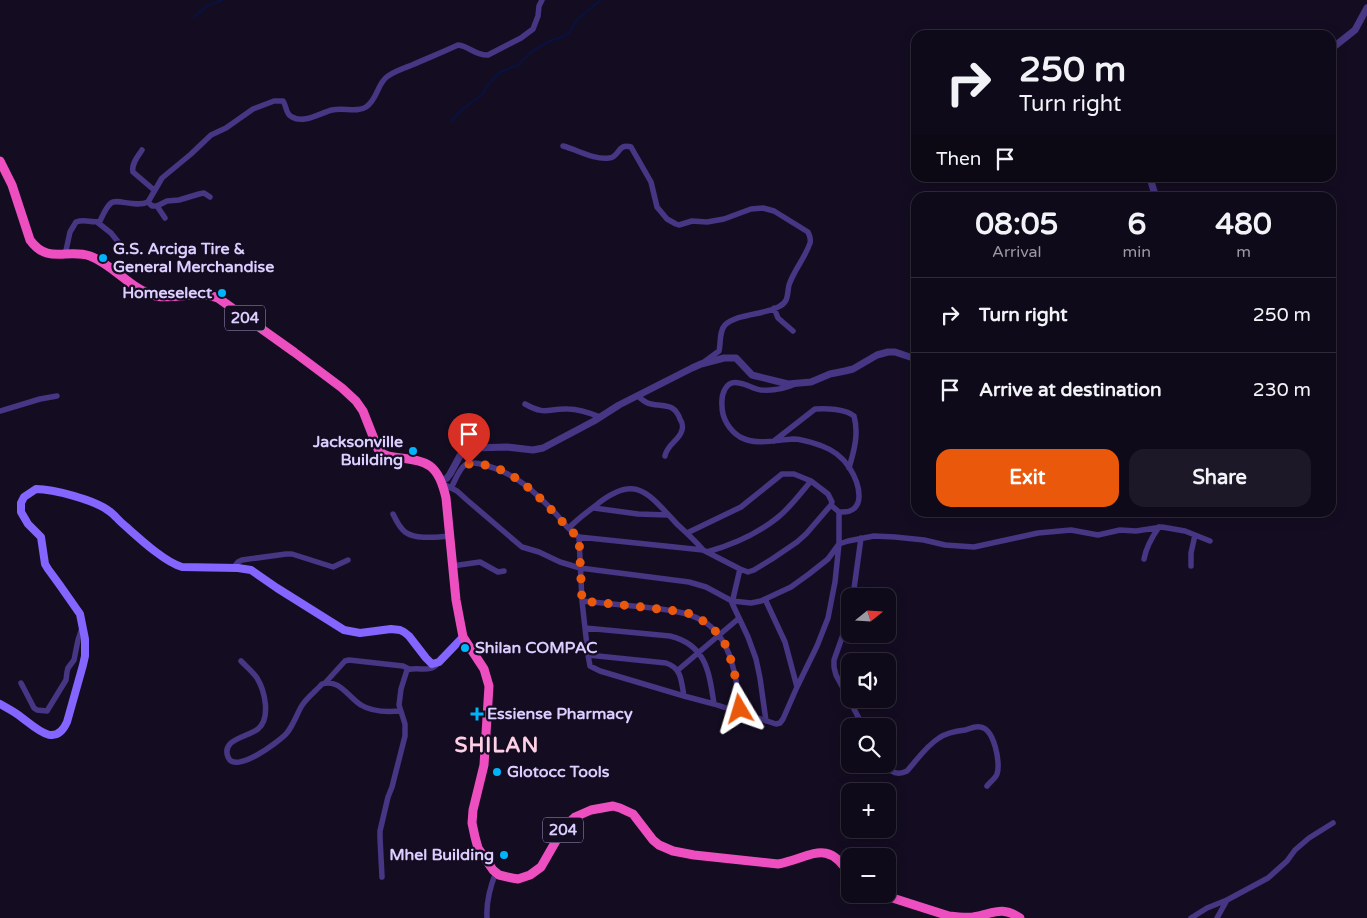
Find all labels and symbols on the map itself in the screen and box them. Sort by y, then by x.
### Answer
place label: G.S. Arciga Tire & General Merchandise [113,239,274,277]
marker: G.S. Arciga Tire & General Merchandise [97,252,109,264]
place label: Homeselect [122,283,213,303]
marker: Homeselect [216,287,228,299]
road number: 204 [225,306,265,330]
pin [448,413,490,464]
place label: Jacksonville Building [312,432,403,470]
marker: Jacksonville Building [407,445,419,457]
north arrow [841,588,896,642]
place label: Shilan COMPAC [475,638,597,658]
marker: Shilan COMPAC [459,642,471,654]
position arrow [713,682,765,734]
place label: Essiense Pharmacy [487,704,633,724]
marker: Essiense Pharmacy [471,708,483,720]
district label: SHILAN [455,733,539,758]
place label: Glotocc Tools [507,762,610,782]
marker: Glotocc Tools [491,766,503,778]
road number: 204 [543,818,583,842]
place label: Mhel Building [389,845,494,865]
marker: Mhel Building [498,849,510,861]

